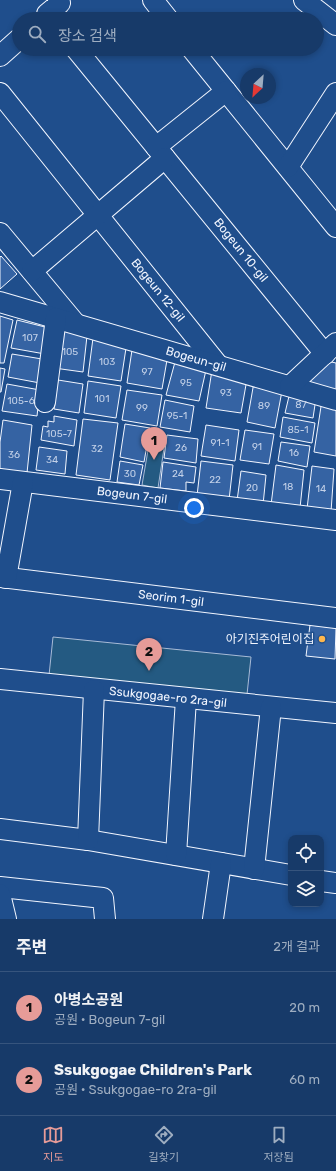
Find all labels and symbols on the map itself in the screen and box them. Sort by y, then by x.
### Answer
north arrow [240,68,276,104]
street label: Bogeun 10-gil [211,215,271,285]
street label: Bogeun 12-gil [128,256,188,324]
house number: 107 [22,332,38,344]
street label: Bogeun-gil [164,344,228,374]
house number: 105 [62,346,78,358]
house number: 103 [99,356,115,368]
house number: 97 [141,366,153,378]
house number: 95 [180,377,192,389]
house number: 93 [220,387,232,399]
house number: 101 [95,393,109,405]
house number: 105-6 [7,395,35,407]
house number: 87 [295,399,307,411]
house number: 89 [258,400,270,412]
house number: 99 [136,402,148,414]
house number: 95-1 [167,410,187,422]
house number: 85-1 [287,424,309,436]
pin: 1 [141,427,167,460]
house number: 105-7 [46,428,72,440]
house number: 91-1 [211,437,229,449]
house number: 91 [252,441,262,453]
house number: 26 [175,442,187,454]
house number: 32 [91,443,103,455]
house number: 16 [289,447,299,459]
house number: 36 [8,449,20,461]
house number: 34 [46,454,58,466]
house number: 30 [124,468,136,480]
house number: 24 [172,468,184,480]
house number: 22 [209,474,221,486]
house number: 18 [283,481,293,493]
house number: 20 [246,482,258,494]
house number: 14 [316,483,326,495]
street label: Bogeun 7-gil [96,484,168,506]
your location [184,498,204,518]
street label: Seorim 1-gil [137,587,205,609]
place label: 아기진주어린이집 [226,632,314,646]
marker: 아기진주어린이집 [317,634,327,644]
pin: 2 [136,638,162,671]
street label: Ssukgogae-ro 2ra-gil [108,684,228,710]

